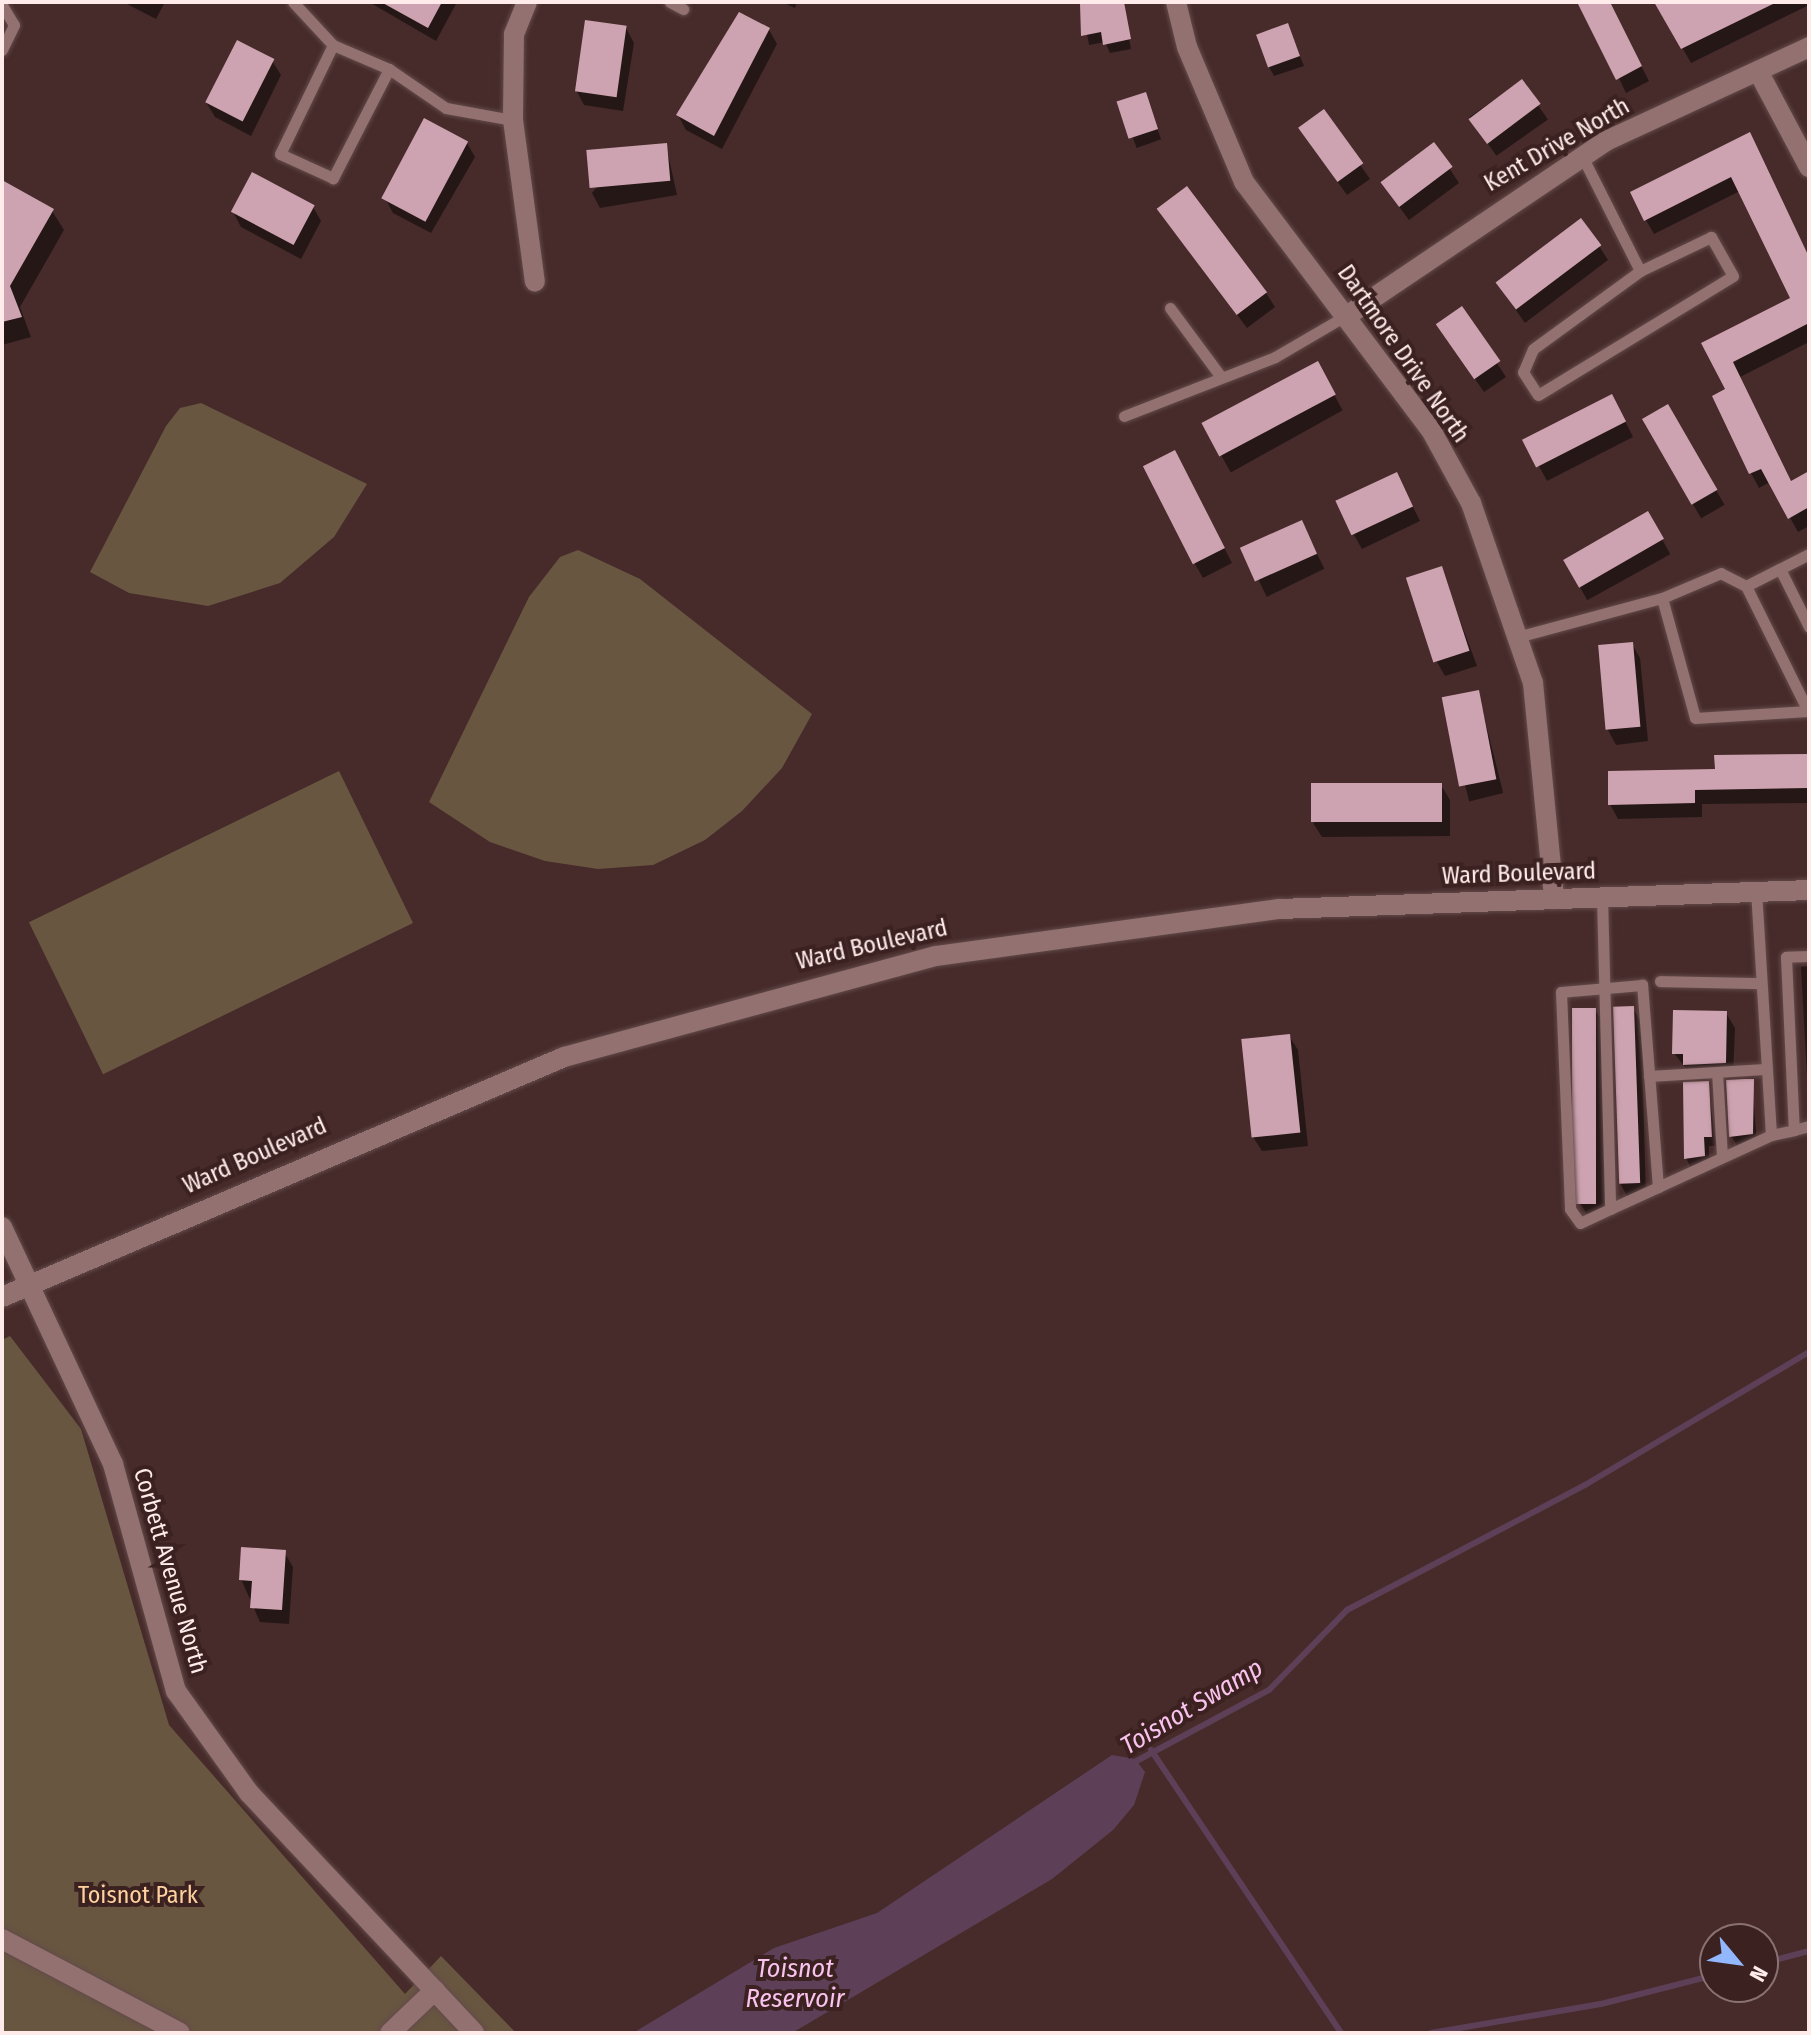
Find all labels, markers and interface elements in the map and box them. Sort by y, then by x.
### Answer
street label: Kent Drive North [1479,92,1635,198]
street label: Dartmore Drive North [1331,260,1475,448]
street label: Ward Boulevard [1441,857,1597,891]
street label: Ward Boulevard [794,914,950,976]
street label: Ward Boulevard [179,1111,331,1201]
street label: Corbett Avenue North [127,1465,213,1677]
water label: Toisnot Swamp [1115,1652,1269,1762]
park label: Toisnot Park [78,1882,198,1910]
north arrow [1699,1923,1779,2003]
water label: Toisnot Reservoir [746,1953,844,2014]
text: N [1744,1962,1774,1986]

